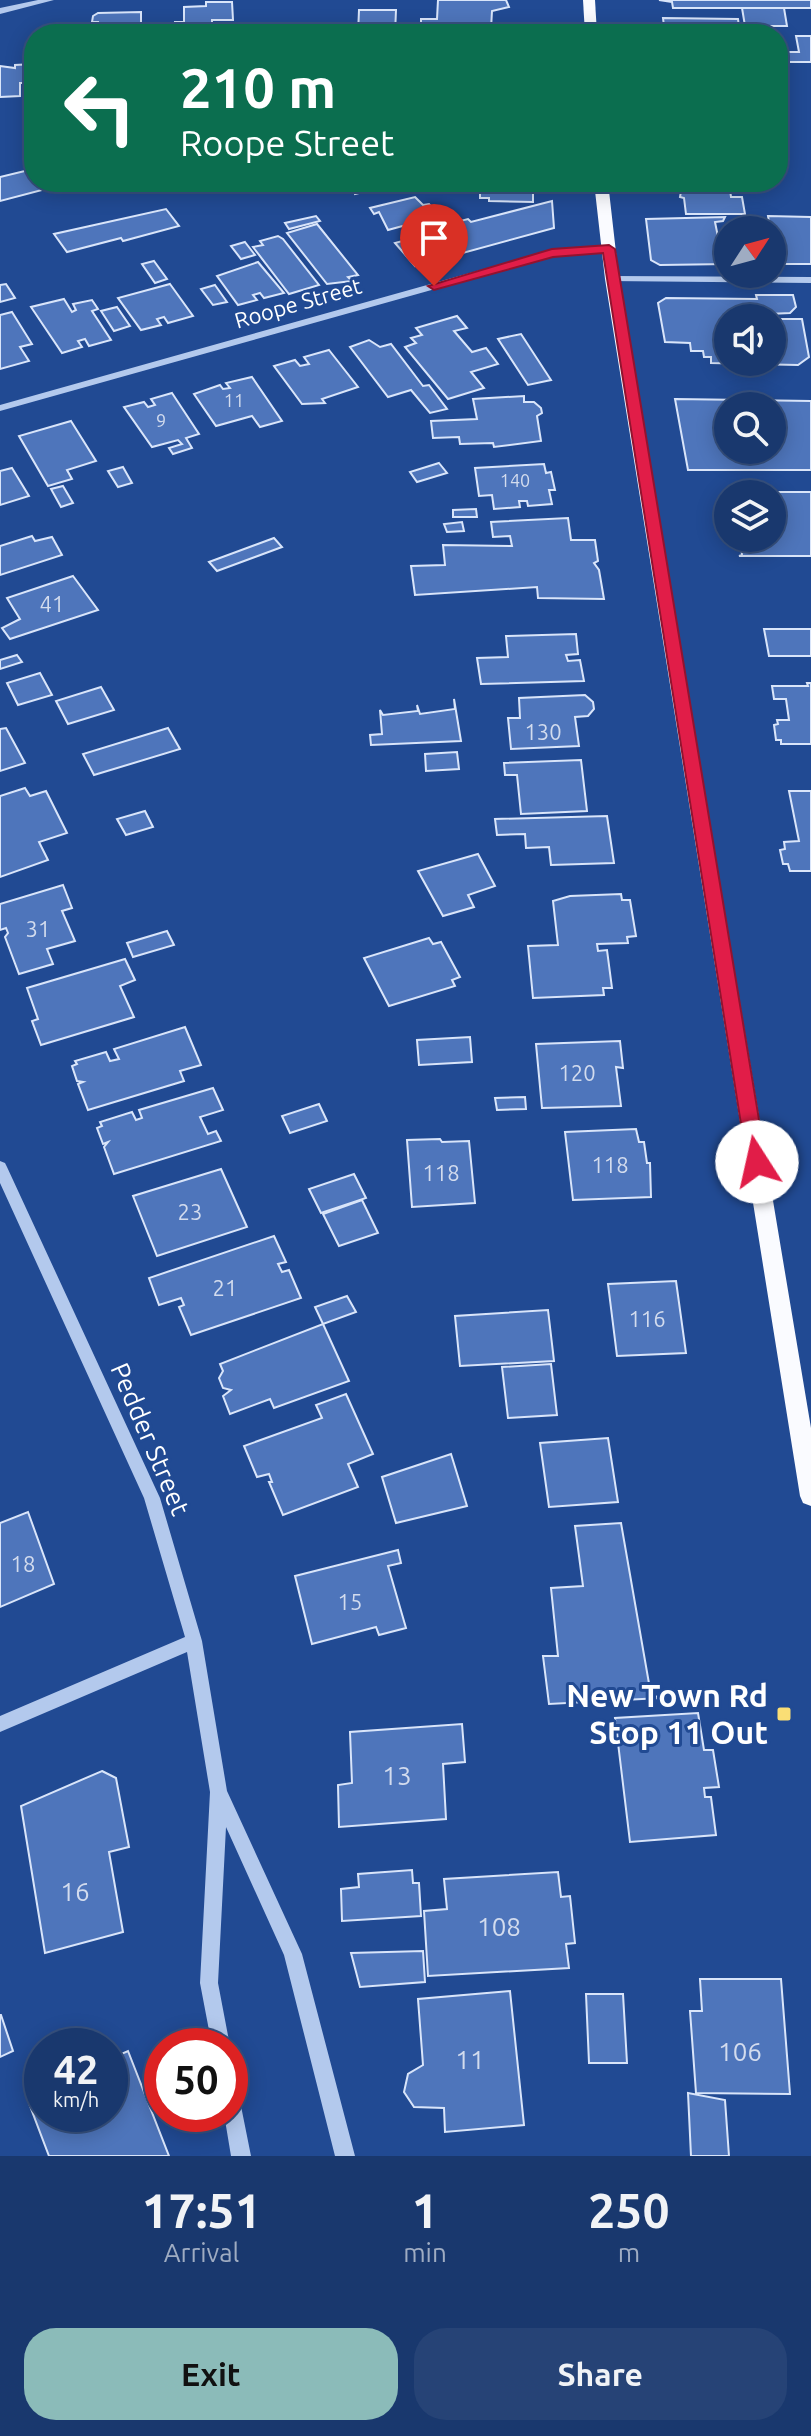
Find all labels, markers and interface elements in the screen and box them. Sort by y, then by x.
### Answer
icon: left [48,56,152,160]
text: 210 m [180,56,336,119]
text: Roope Street [180,122,394,163]
pin [400,204,468,286]
icon: arrive [412,216,456,260]
north arrow [714,216,786,288]
map controls [714,216,786,552]
street label: Roope Street [232,272,365,333]
button: sound [714,304,786,376]
house number: 11 [224,390,244,410]
button: search [714,392,786,464]
house number: 9 [156,410,166,430]
house number: 140 [500,470,530,490]
button: layers [714,480,786,552]
house number: 41 [40,591,64,616]
house number: 130 [524,719,562,744]
house number: 31 [26,916,50,941]
house number: 120 [558,1060,596,1085]
position arrow [715,1120,799,1204]
house number: 118 [591,1152,629,1177]
house number: 118 [422,1160,460,1185]
house number: 23 [178,1199,202,1224]
house number: 21 [213,1275,237,1300]
house number: 116 [628,1306,666,1331]
street label: Pedder Street [105,1358,196,1519]
house number: 18 [11,1551,35,1576]
house number: 15 [338,1589,362,1614]
place label: New Town Rd Stop 11 Out [566,1677,768,1750]
marker: New Town Rd Stop 11 Out [775,1705,793,1723]
house number: 13 [382,1761,412,1790]
house number: 16 [60,1877,90,1906]
house number: 108 [477,1912,521,1941]
speed limit sign: 50 [144,2028,248,2132]
house number: 106 [718,2037,762,2066]
house number: 11 [455,2045,485,2074]
text: 42 [53,2047,99,2092]
text: km/h [53,2088,99,2111]
text: 17:51 [142,2183,262,2237]
text: 1 [411,2183,438,2237]
text: 250 [588,2183,669,2237]
text: Arrival [164,2238,239,2267]
text: min [403,2238,447,2267]
text: m [618,2238,640,2267]
button: Exit [24,2328,398,2420]
button: Share [414,2328,787,2420]

